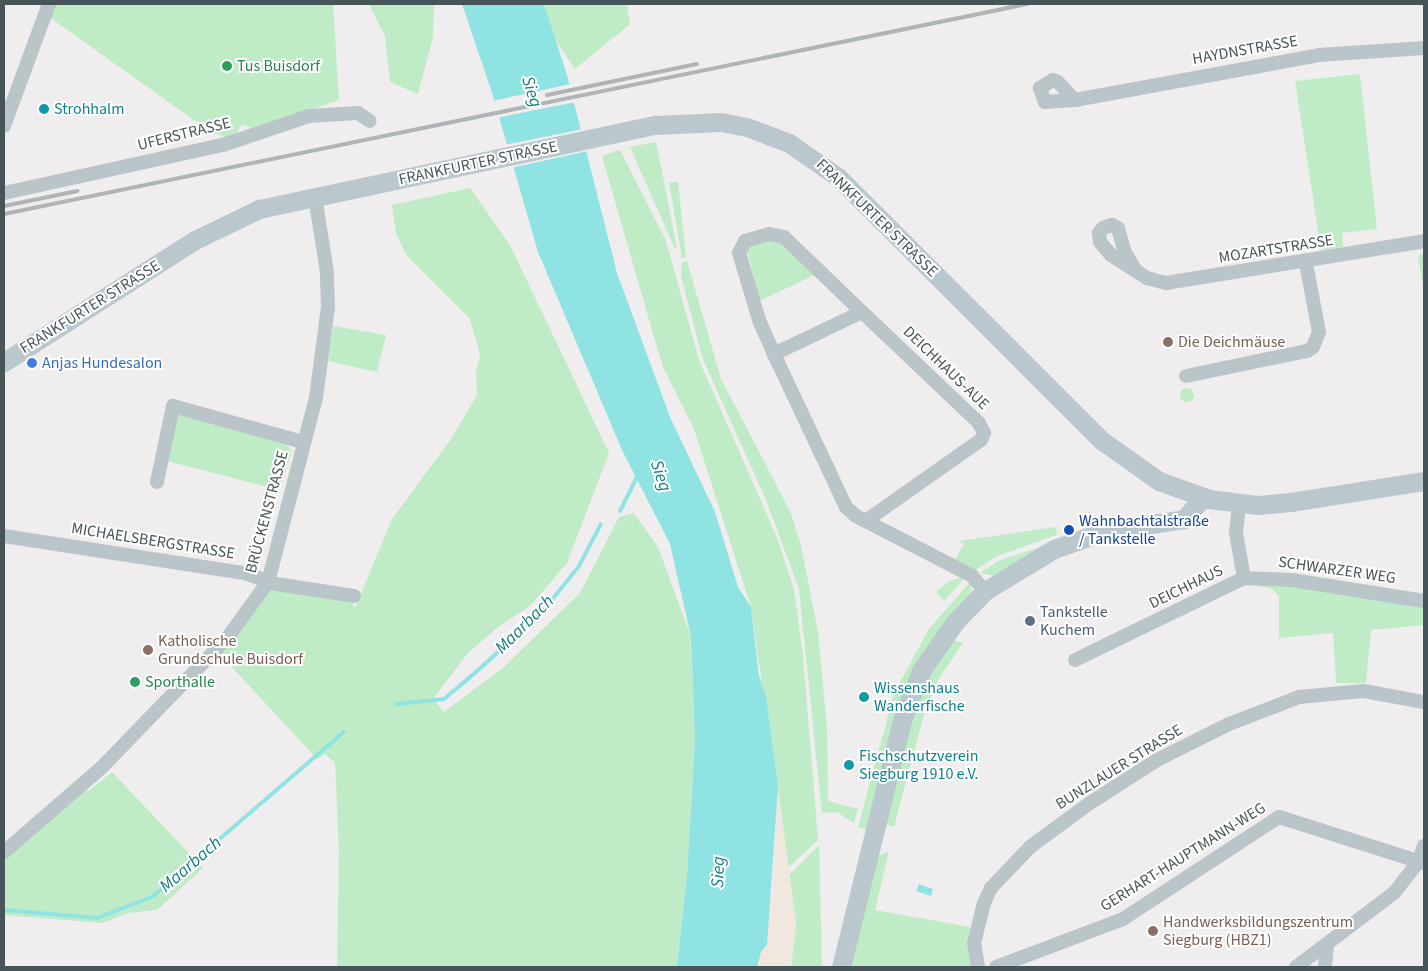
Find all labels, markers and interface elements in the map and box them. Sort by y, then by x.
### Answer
street label: HAYDNSTRASSE [1191,31,1299,69]
place label: Tus Buisdorf [237,56,320,76]
marker: Tus Buisdorf [221,60,233,72]
water label: Sieg [516,74,546,110]
place label: Strohhalm [54,99,124,119]
marker: Strohhalm [38,103,50,115]
street label: UFERSTRASSE [135,113,233,155]
street label: FRANKFURTER STRASSE [397,137,559,189]
street label: FRANKFURTER STRASSE [812,155,942,281]
street label: MOZARTSTRASSE [1217,230,1335,268]
street label: FRANKFURTER STRASSE [16,256,164,358]
street label: DEICHHAUS-AUE [899,322,993,414]
place label: Die Deichmäuse [1178,332,1285,352]
marker: Die Deichmäuse [1162,336,1174,348]
place label: Anjas Hundesalon [42,353,162,373]
marker: Anjas Hundesalon [26,357,38,369]
street label: BRÜCKENSTRASSE [241,449,293,575]
water label: Sieg [645,458,675,494]
place label: Wahnbachtalstraße / Tankstelle [1079,511,1209,549]
street label: MICHAELSBERGSTRASSE [70,519,236,563]
marker: Wahnbachtalstraße / Tankstelle [1063,524,1075,536]
street label: SCHWARZER WEG [1277,552,1397,588]
street label: DEICHHAUS [1146,561,1226,613]
water label: Maarbach [491,591,559,659]
place label: Tankstelle Kuchem [1040,602,1108,640]
marker: Tankstelle Kuchem [1024,615,1036,627]
place label: Katholische Grundschule Buisdorf [158,631,303,669]
marker: Katholische Grundschule Buisdorf [142,644,154,656]
place label: Sporthalle [145,672,215,692]
marker: Sporthalle [129,676,141,688]
place label: Wissenshaus Wanderfische [874,678,965,716]
marker: Wissenshaus Wanderfische [858,691,870,703]
street label: BUNZLAUER STRASSE [1052,720,1186,814]
place label: Fischschutzverein Siegburg 1910 e.V. [859,746,979,784]
marker: Fischschutzverein Siegburg 1910 e.V. [843,759,855,771]
street label: GERHART-HAUPTMANN-WEG [1097,798,1269,916]
water label: Maarbach [156,832,226,898]
water label: Sieg [708,856,730,888]
place label: Handwerksbildungszentrum Siegburg (HBZ1) [1163,912,1353,950]
marker: Handwerksbildungszentrum Siegburg (HBZ1) [1147,925,1159,937]

